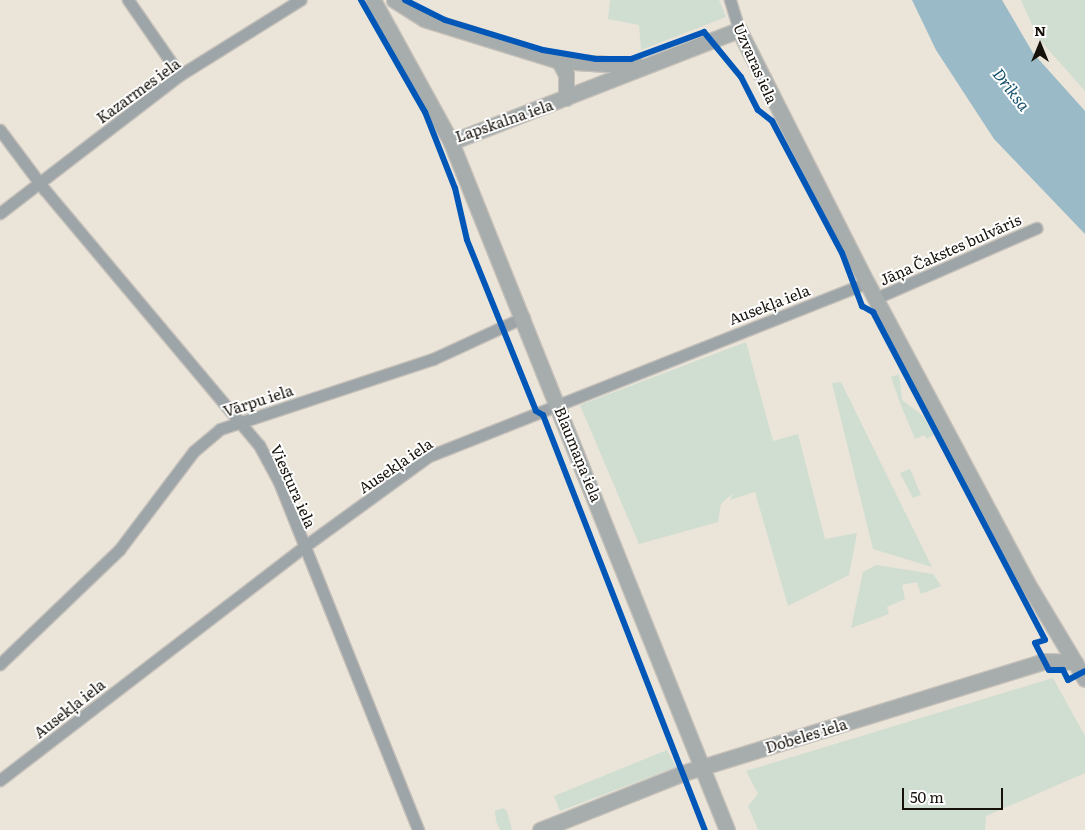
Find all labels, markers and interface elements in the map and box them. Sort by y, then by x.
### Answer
street label: Uzvaras iela [730,20,782,106]
north arrow [1015,20,1065,70]
text: N [1034,20,1046,40]
street label: Kazarmes iela [93,54,183,126]
water label: Driksa [989,64,1035,114]
street label: Lapskalna iela [453,95,555,145]
street label: Jāņa Čakstes bulvāris [877,210,1023,288]
street label: Ausekļa iela [726,280,812,328]
street label: Vārpu iela [221,380,295,420]
street label: Blaumaņa iela [552,404,606,504]
street label: Ausekļa iela [355,434,435,496]
street label: Viestura iela [268,442,320,530]
street label: Ausekļa iela [30,675,108,741]
street label: Dobeles iela [763,714,849,756]
scale bar [905,778,1006,810]
text: 50 m [910,785,944,808]

